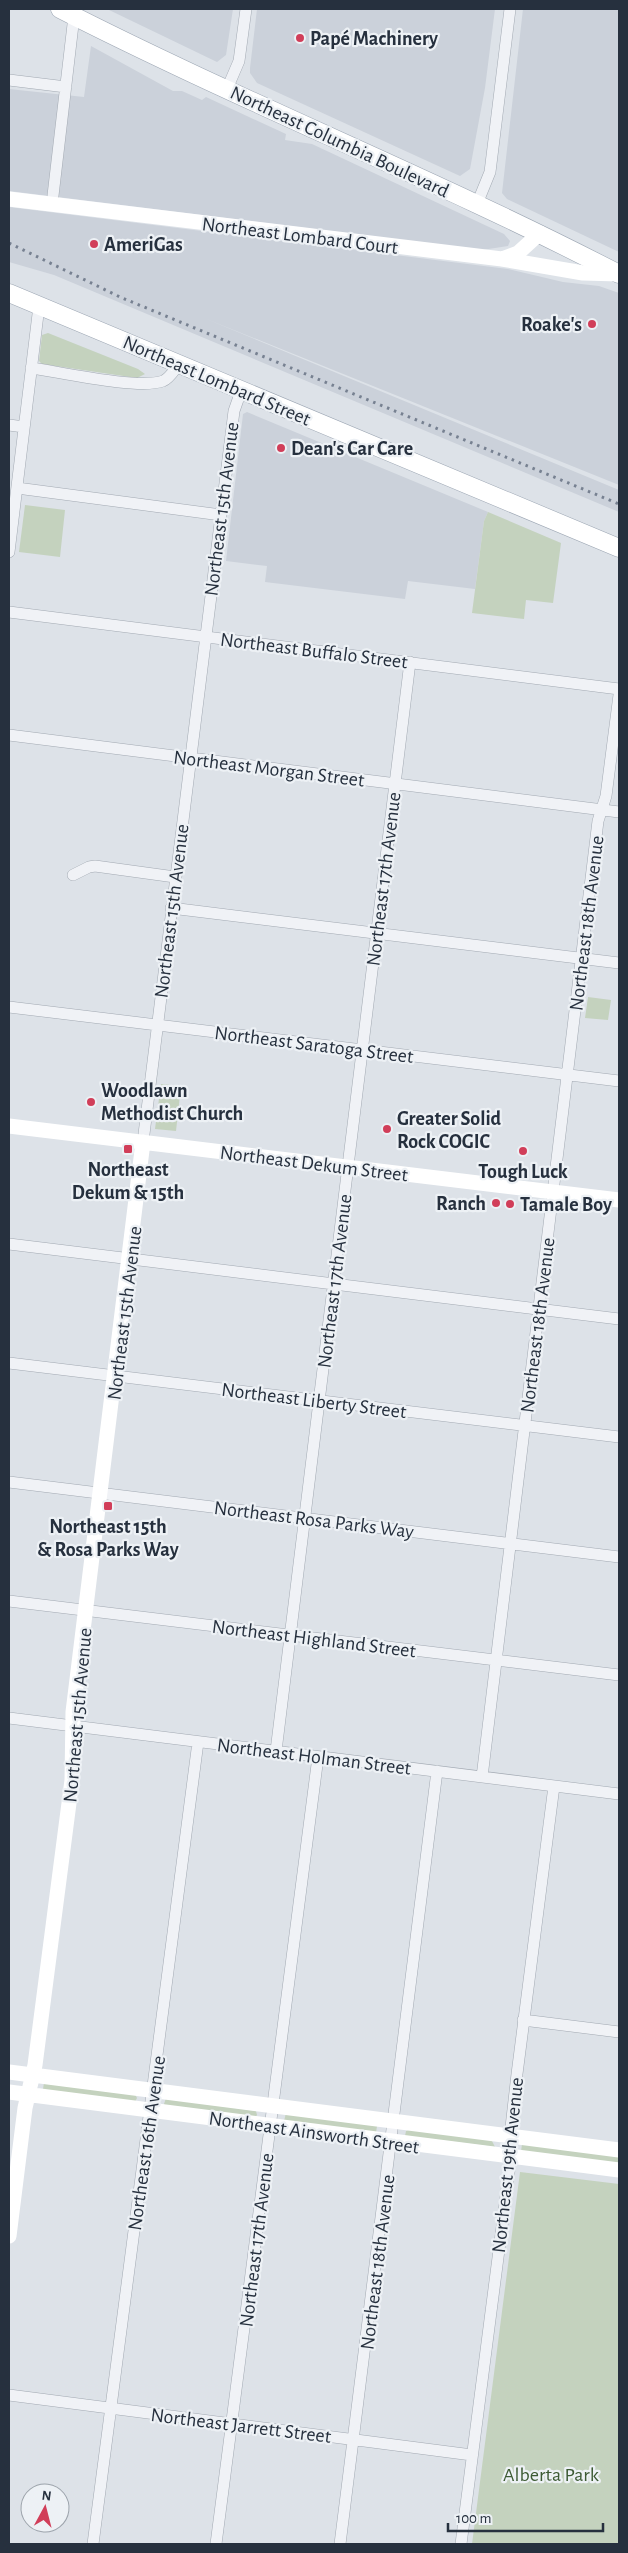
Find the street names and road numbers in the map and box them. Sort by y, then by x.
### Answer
street label: Northeast Columbia Boulevard [227,82,452,201]
street label: Northeast Lombard Court [201,214,400,258]
street label: Northeast Lombard Street [120,332,314,430]
street label: Northeast 15th Avenue [201,421,243,597]
street label: Northeast Buffalo Street [219,630,409,672]
street label: Northeast Morgan Street [172,747,366,791]
street label: Northeast 17th Avenue [363,791,405,967]
street label: Northeast 15th Avenue [151,823,193,999]
street label: Northeast 18th Avenue [566,834,608,1012]
street label: Northeast Saratoga Street [213,1023,415,1067]
street label: Northeast Dekum Street [219,1143,410,1186]
street label: Northeast 17th Avenue [314,1193,356,1369]
street label: Northeast 15th Avenue [104,1225,146,1401]
street label: Northeast 18th Avenue [517,1236,559,1414]
street label: Northeast Liberty Street [220,1380,408,1422]
street label: Northeast Rosa Parks Way [213,1498,415,1542]
street label: Northeast Highland Street [211,1617,418,1662]
street label: Northeast 15th Avenue [60,1627,96,1803]
street label: Northeast Holman Street [216,1735,413,1779]
street label: Northeast 16th Avenue [125,2054,169,2232]
street label: Northeast 19th Avenue [489,2076,527,2254]
street label: Northeast Ainsworth Street [207,2108,421,2158]
street label: Northeast 17th Avenue [236,2152,278,2328]
street label: Northeast 18th Avenue [357,2173,399,2351]
street label: Northeast Jarrett Street [149,2405,333,2447]

